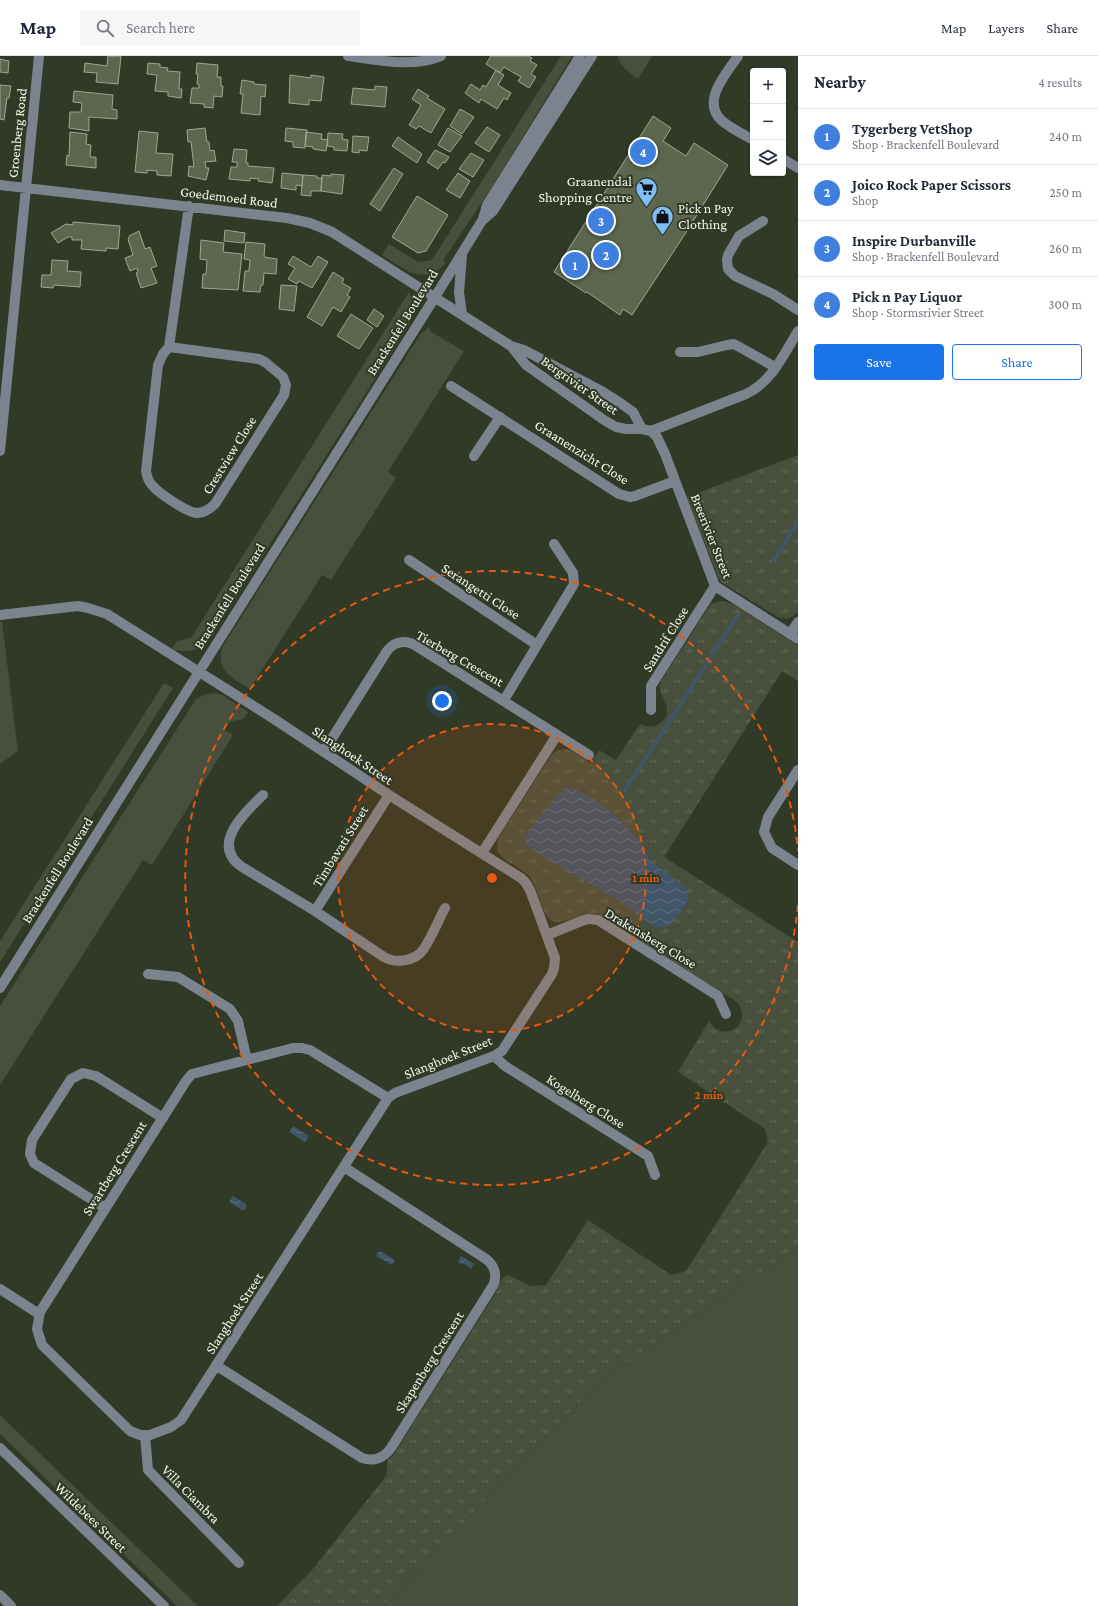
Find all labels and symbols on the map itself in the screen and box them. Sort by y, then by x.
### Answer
street label: Groenberg Road [4,87,30,179]
pin: 4 [630,137,656,167]
place label: Graanendal Shopping Centre [538,173,632,205]
supermarket icon: Graanendal Shopping Centre [634,176,660,209]
street label: Goedemoed Road [179,183,279,211]
place label: Pick n Pay Clothing [678,200,734,232]
shop icon: Pick n Pay Clothing [650,203,676,236]
pin: 3 [588,206,614,236]
pin: 2 [593,240,619,270]
pin: 1 [562,250,588,280]
street label: Brackenfell Boulevard [363,266,441,378]
street label: Bergrivier Street [538,352,622,418]
street label: Crestview Close [199,413,259,497]
street label: Graanenzicht Close [532,417,632,487]
street label: Breerivier Street [688,491,736,581]
street label: Brackenfell Boulevard [190,540,268,652]
street label: Serangetti Close [439,560,523,622]
street label: Sandrif Close [639,603,691,675]
street label: Tierberg Crescent [413,626,507,690]
your location [432,691,452,711]
street label: Slanghoek Street [310,722,397,788]
street label: Timbavati Street [309,802,372,890]
street label: Brackenfell Boulevard [18,814,96,926]
centre of rings [485,871,499,885]
text: 1 min [632,871,660,885]
street label: Drakensberg Close [602,904,700,972]
street label: Slanghoek Street [402,1032,495,1082]
street label: Kogelberg Close [544,1071,628,1131]
text: 2 min [695,1088,724,1102]
street label: Swartberg Crescent [78,1117,150,1218]
street label: Slanghoek Street [202,1269,266,1357]
street label: Skapenberg Crescent [391,1308,467,1416]
street label: Villa Ciambra [159,1462,224,1527]
street label: Wildebees Street [52,1479,131,1556]

